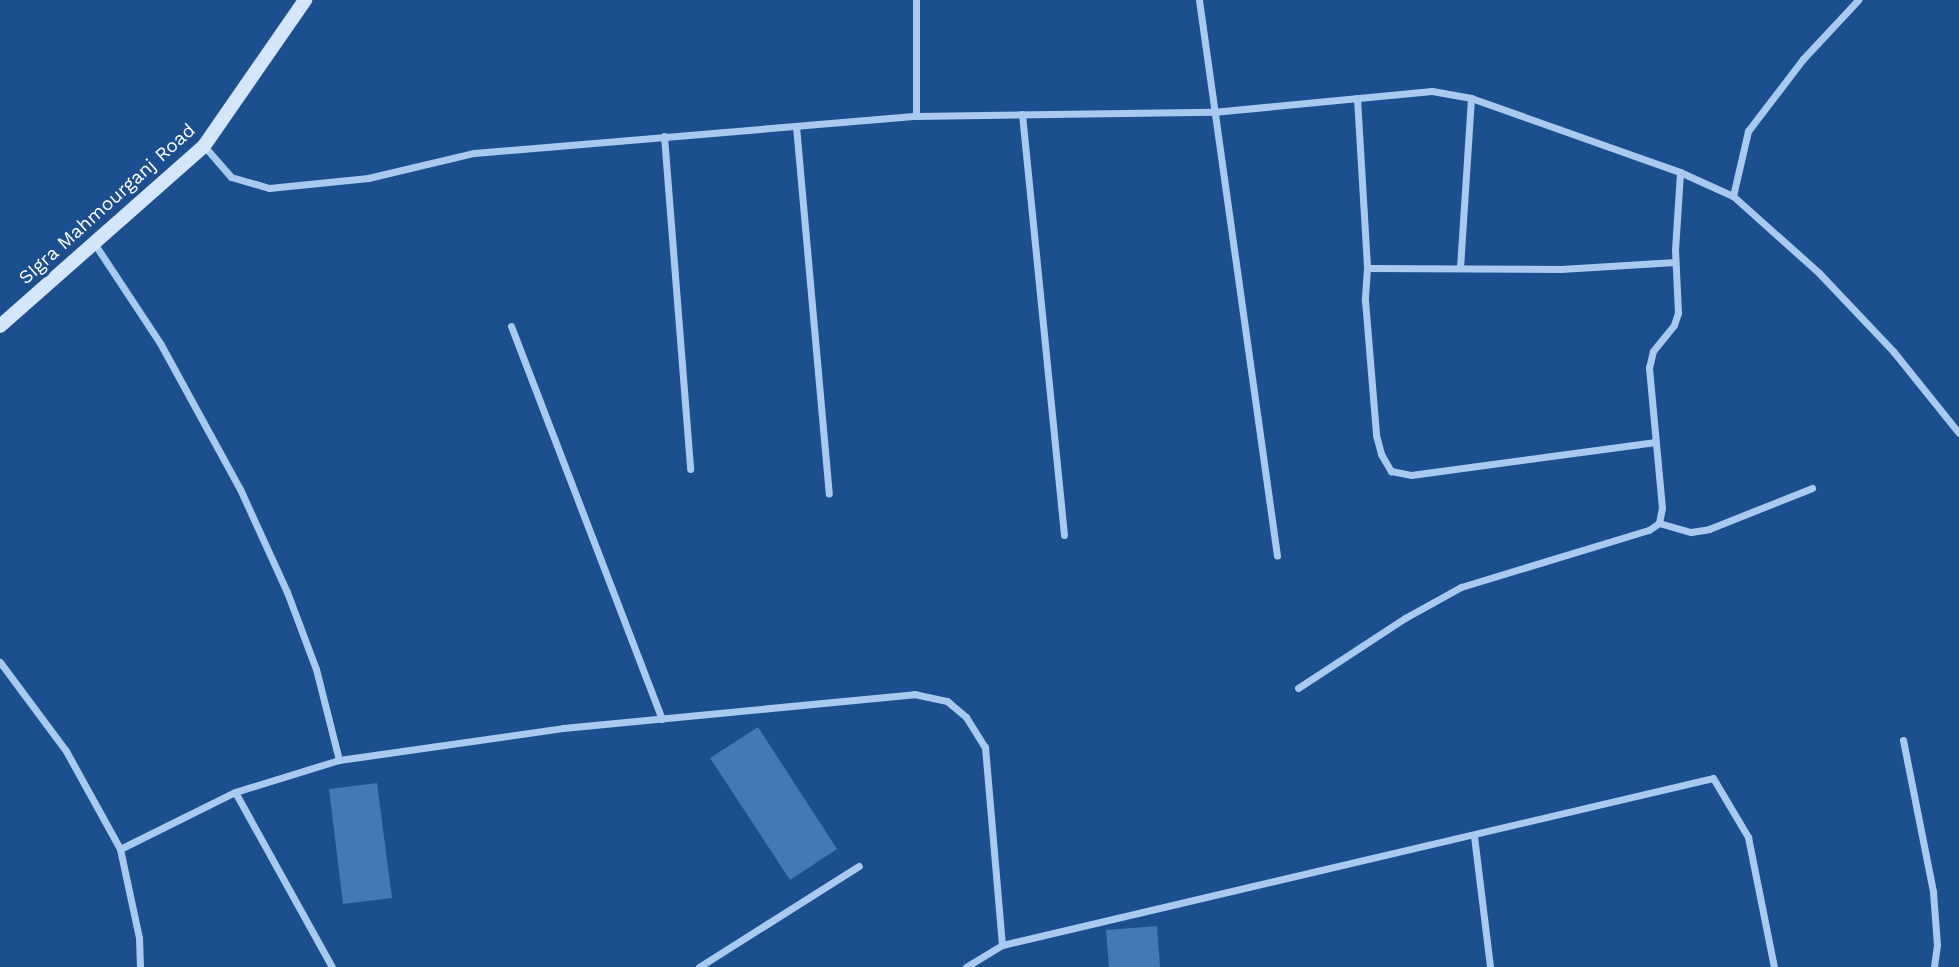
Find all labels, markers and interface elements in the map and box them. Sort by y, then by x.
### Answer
street label: SIgra Mahmourganj Road [14,119,200,289]

